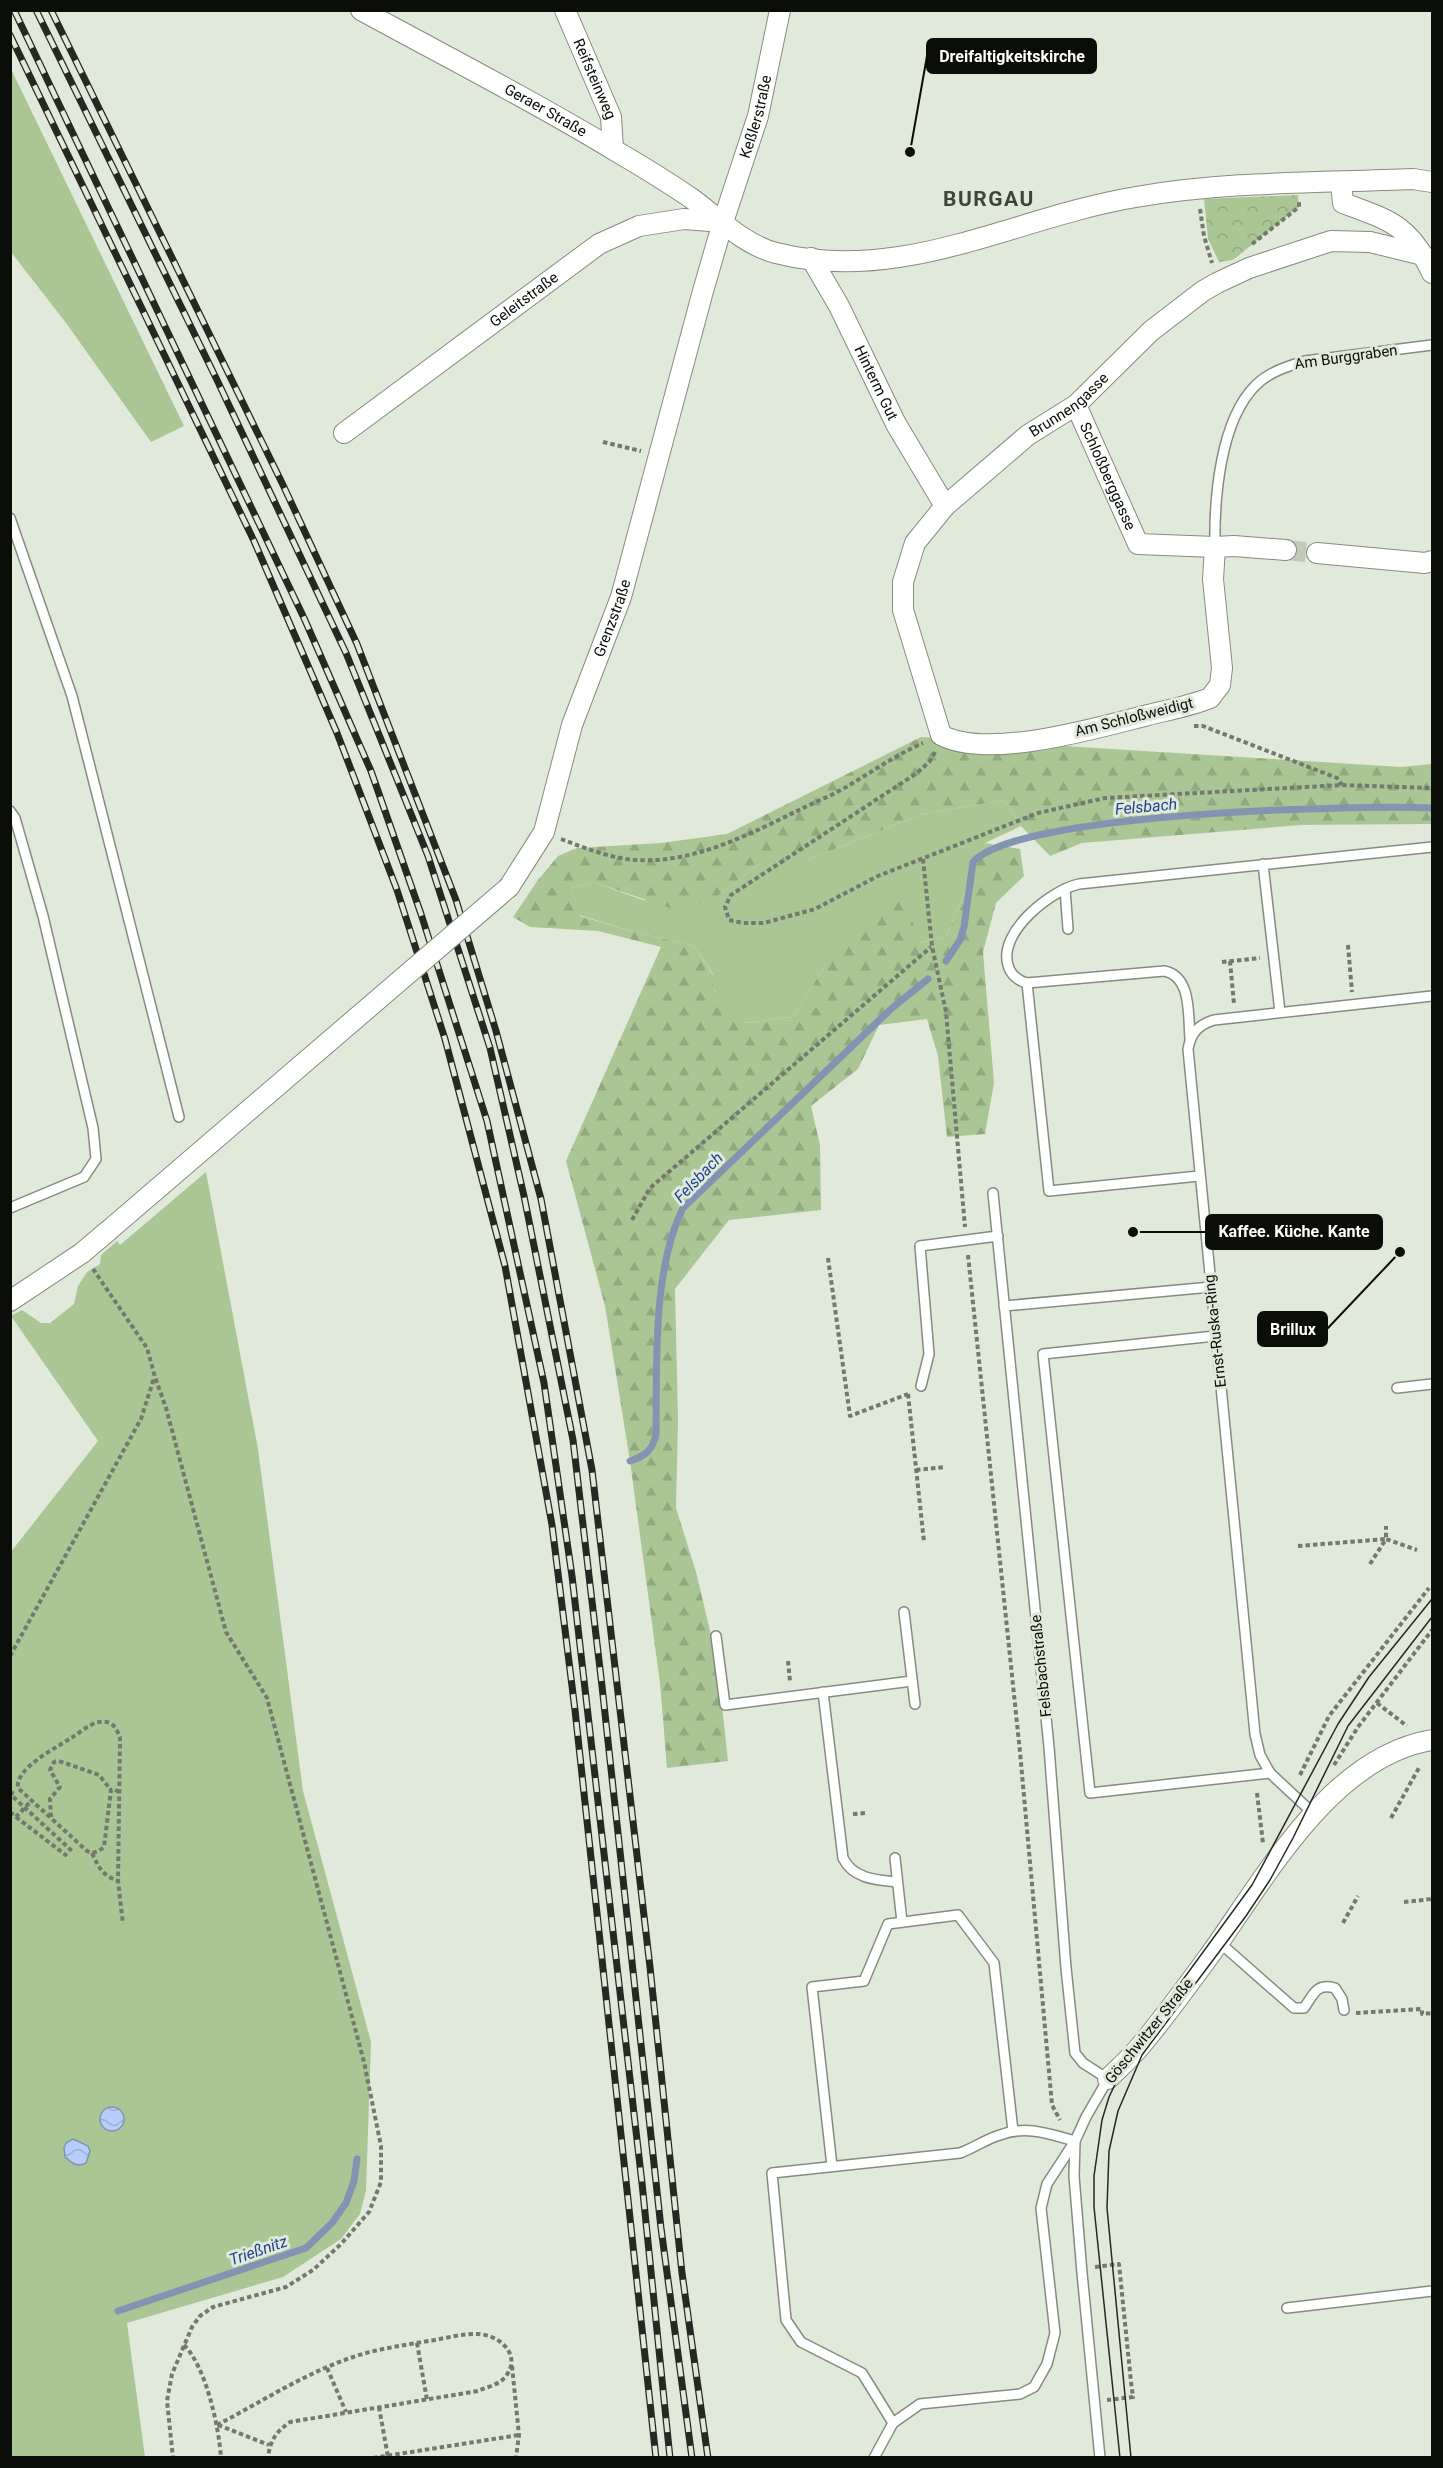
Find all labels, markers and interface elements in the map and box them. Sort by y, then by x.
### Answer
street label: Reifsteinweg [569,36,620,122]
callout: Dreifaltigkeitskirche [927,39,1096,73]
text: Dreifaltigkeitskirche [939,47,1085,66]
street label: Keßlerstraße [736,73,775,160]
street label: Geraer Straße [501,80,590,141]
district label: BURGAU [943,187,1035,211]
street label: Geleitstraße [486,268,562,331]
street label: Am Burggraben [1293,341,1399,373]
street label: Hinterm Gut [850,343,902,423]
street label: Brunnengasse [1026,369,1112,441]
street label: Schloßberggasse [1076,420,1140,533]
street label: Grenzstraße [590,577,634,660]
street label: Am Schloßweidigt [1073,694,1195,740]
water label: Felsbach [1114,794,1178,819]
water label: Felsbach [670,1148,727,1206]
callout: Kaffee. Küche. Kante [1206,1215,1382,1249]
text: Kaffee. Küche. Kante [1218,1222,1370,1241]
street label: Ernst-Ruska-Ring [1200,1274,1230,1388]
callout: Brillux [1258,1312,1327,1346]
text: Brillux [1270,1320,1317,1339]
street label: Felsbachstraße [1027,1614,1055,1718]
street label: Göschwitzer Straße [1101,1975,1197,2087]
water label: Trießnitz [227,2232,290,2269]

